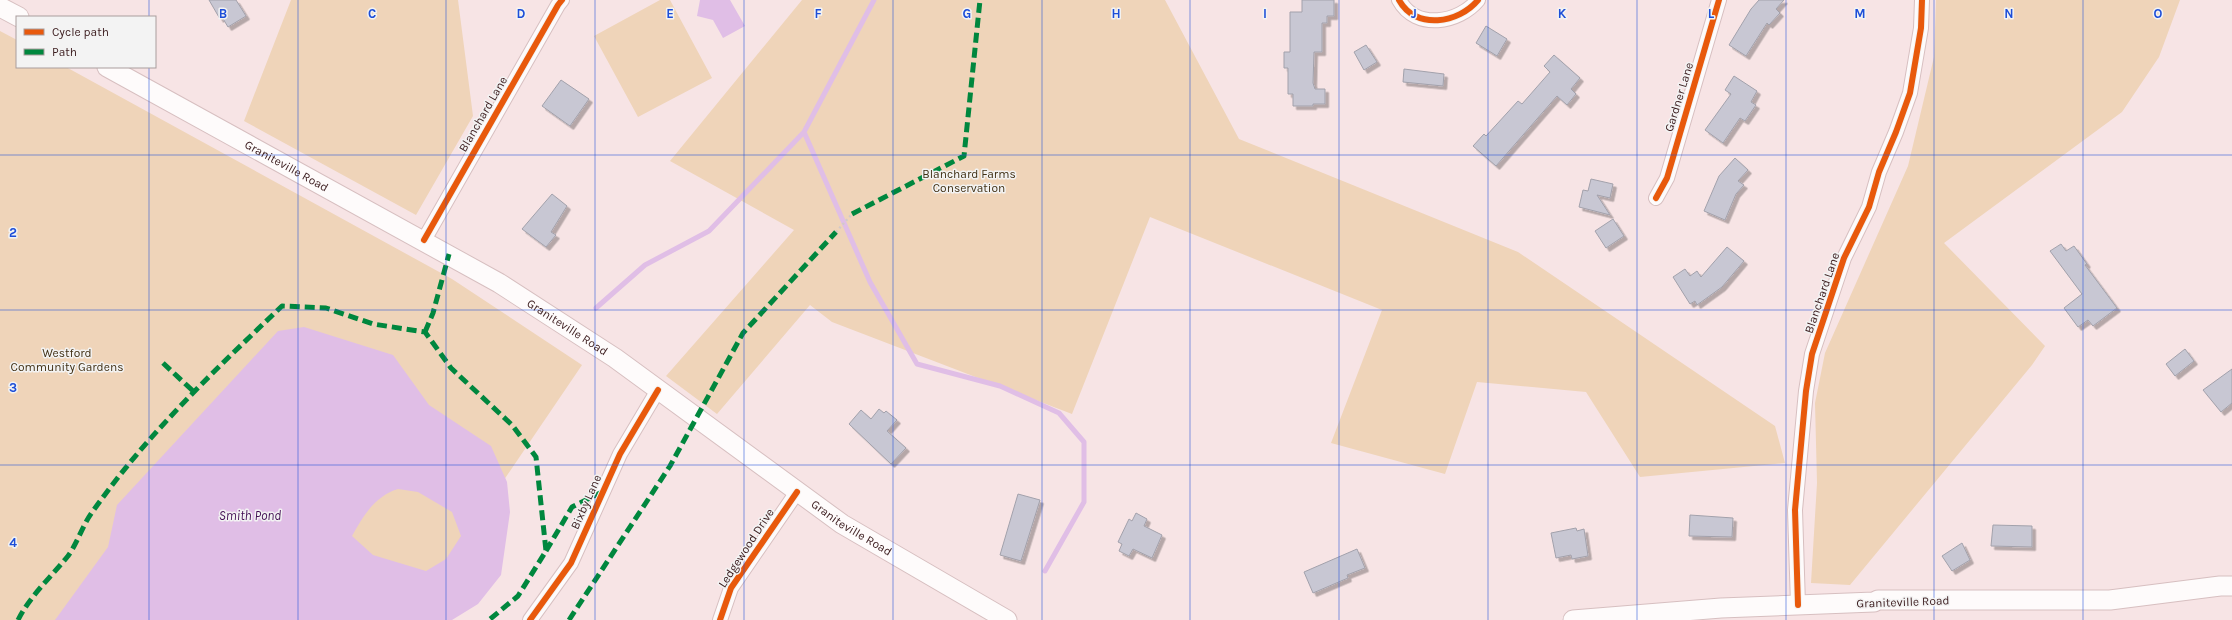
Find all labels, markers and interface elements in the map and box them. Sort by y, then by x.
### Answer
text: B [219,6,227,21]
text: C [368,6,376,21]
text: D [517,6,526,21]
text: E [666,6,674,21]
text: F [814,6,822,21]
text: G [963,6,971,21]
text: H [1111,6,1121,21]
text: I [1263,6,1267,21]
text: J [1411,6,1417,21]
text: K [1558,6,1567,21]
text: L [1708,6,1715,21]
text: M [1854,6,1866,21]
text: N [2004,6,2014,21]
text: O [2154,6,2163,21]
legend [16,16,156,68]
text: Cycle path [52,25,109,39]
text: Path [52,45,77,59]
street label: Gardner Lane [1662,61,1696,133]
street label: Blanchard Lane [456,74,510,154]
street label: Graniteville Road [242,137,331,195]
park label: Blanchard Farms Conservation [922,167,1016,195]
text: 2 [9,225,17,240]
street label: Blanchard Lane [1802,251,1842,335]
street label: Graniteville Road [524,296,610,358]
park label: Westford Community Gardens [11,346,123,374]
text: 3 [9,380,17,395]
street label: Bixby Lane [568,473,604,531]
street label: Graniteville Road [808,497,895,559]
street label: Ledgewood Drive [715,506,777,590]
water label: Smith Pond [219,508,281,523]
text: 4 [9,535,17,550]
street label: Graniteville Road [1856,593,1950,611]

